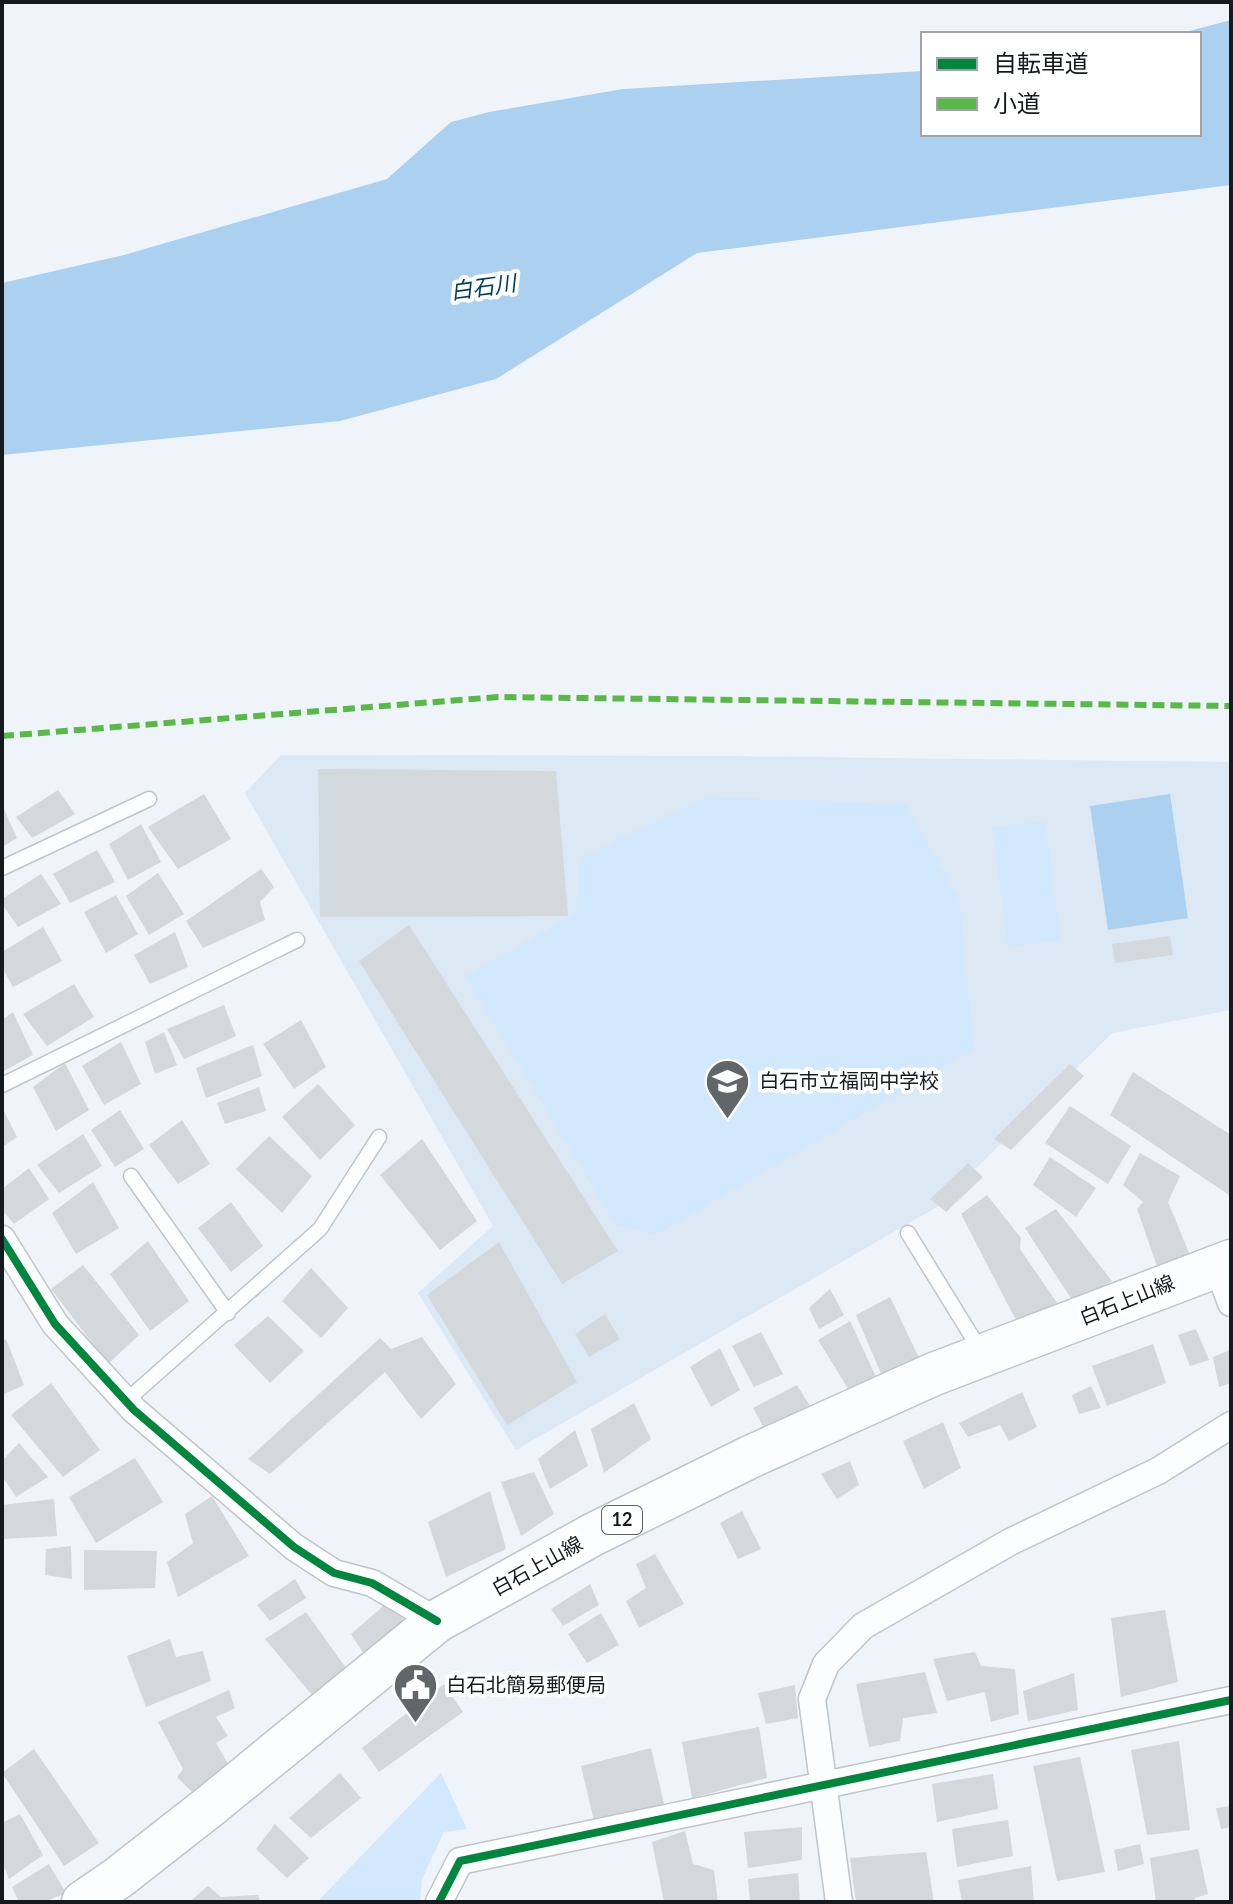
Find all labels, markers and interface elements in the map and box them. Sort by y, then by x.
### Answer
legend [921,32,1201,136]
text: 自転車道 [993,48,1089,77]
text: 小道 [993,88,1041,117]
water label: 白石川 [448,268,519,304]
school or university icon: 白石市立福岡中学校 [704,1057,752,1120]
place label: 白石市立福岡中学校 [759,1068,939,1092]
street label: 白石上山線 [1076,1269,1177,1329]
road number: 12 [602,1506,642,1534]
street label: 白石上山線 [487,1530,586,1600]
public building icon: 白石北簡易郵便局 [391,1661,439,1724]
place label: 白石北簡易郵便局 [446,1672,606,1696]

